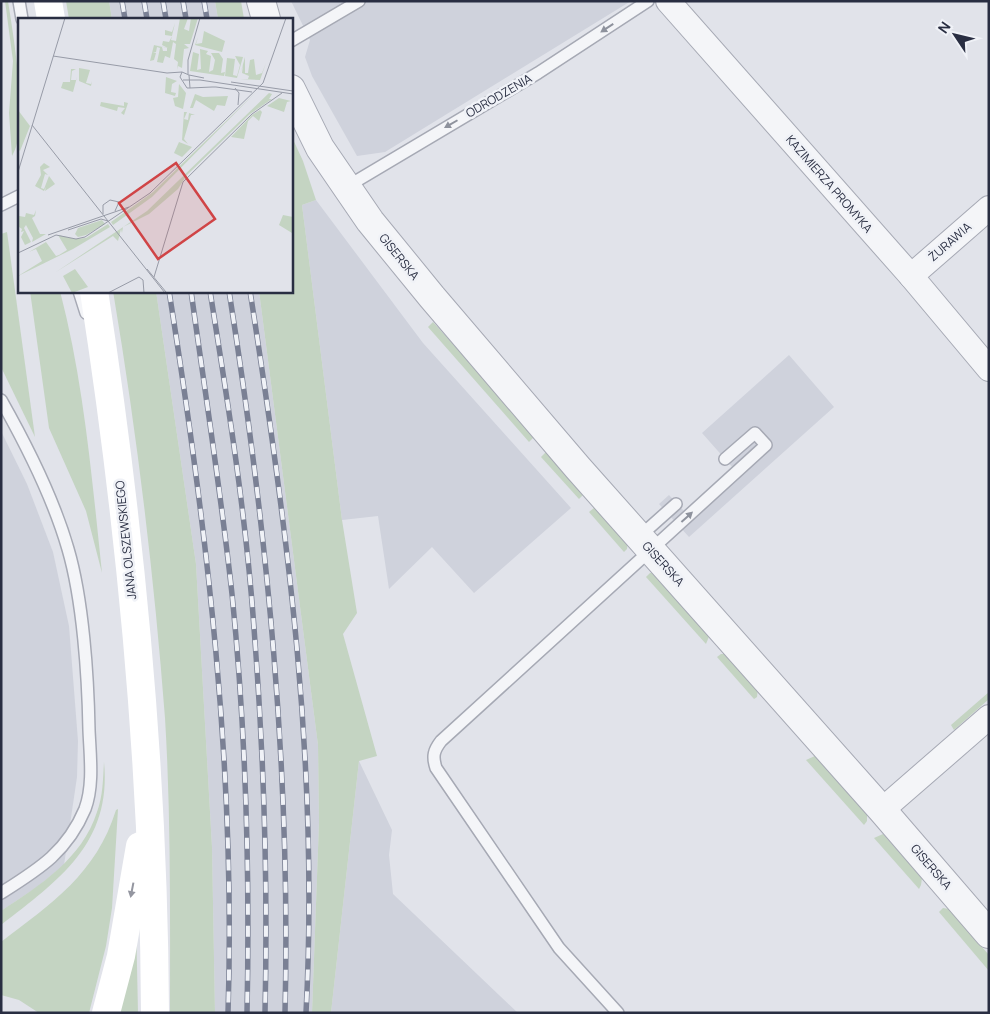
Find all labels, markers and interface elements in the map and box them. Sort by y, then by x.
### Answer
north arrow [930,10,980,60]
inset map [18,18,292,292]
text: N [933,18,955,37]
one-way arrow [600,23,613,33]
street label: ODRODZENIA [463,70,535,121]
one-way arrow [444,119,457,128]
street label: KAZIMIERZA PROMYKA [782,131,877,237]
street label: ŻURAWIA [925,218,975,265]
street label: GISERSKA [375,230,424,284]
street label: JANA OLSZEWSKIEGO [111,479,140,600]
one-way arrow [680,512,693,523]
street label: GISERSKA [639,537,688,590]
street label: GISERSKA [907,840,956,893]
one-way arrow [128,882,136,898]

